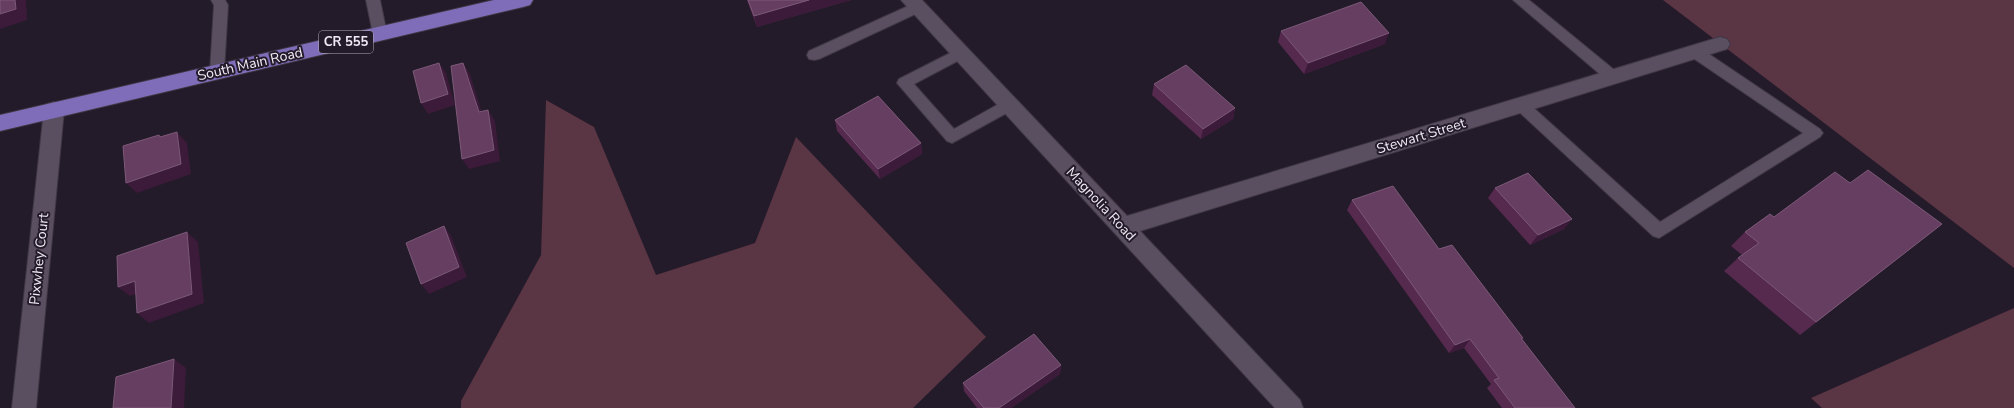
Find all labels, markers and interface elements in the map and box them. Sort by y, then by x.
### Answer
road number: CR 555 [319,31,373,53]
street label: South Main Road [196,43,304,85]
street label: Stewart Street [1374,113,1468,159]
street label: Magnolia Road [1062,163,1140,245]
street label: Pixwhey Court [25,212,53,306]

